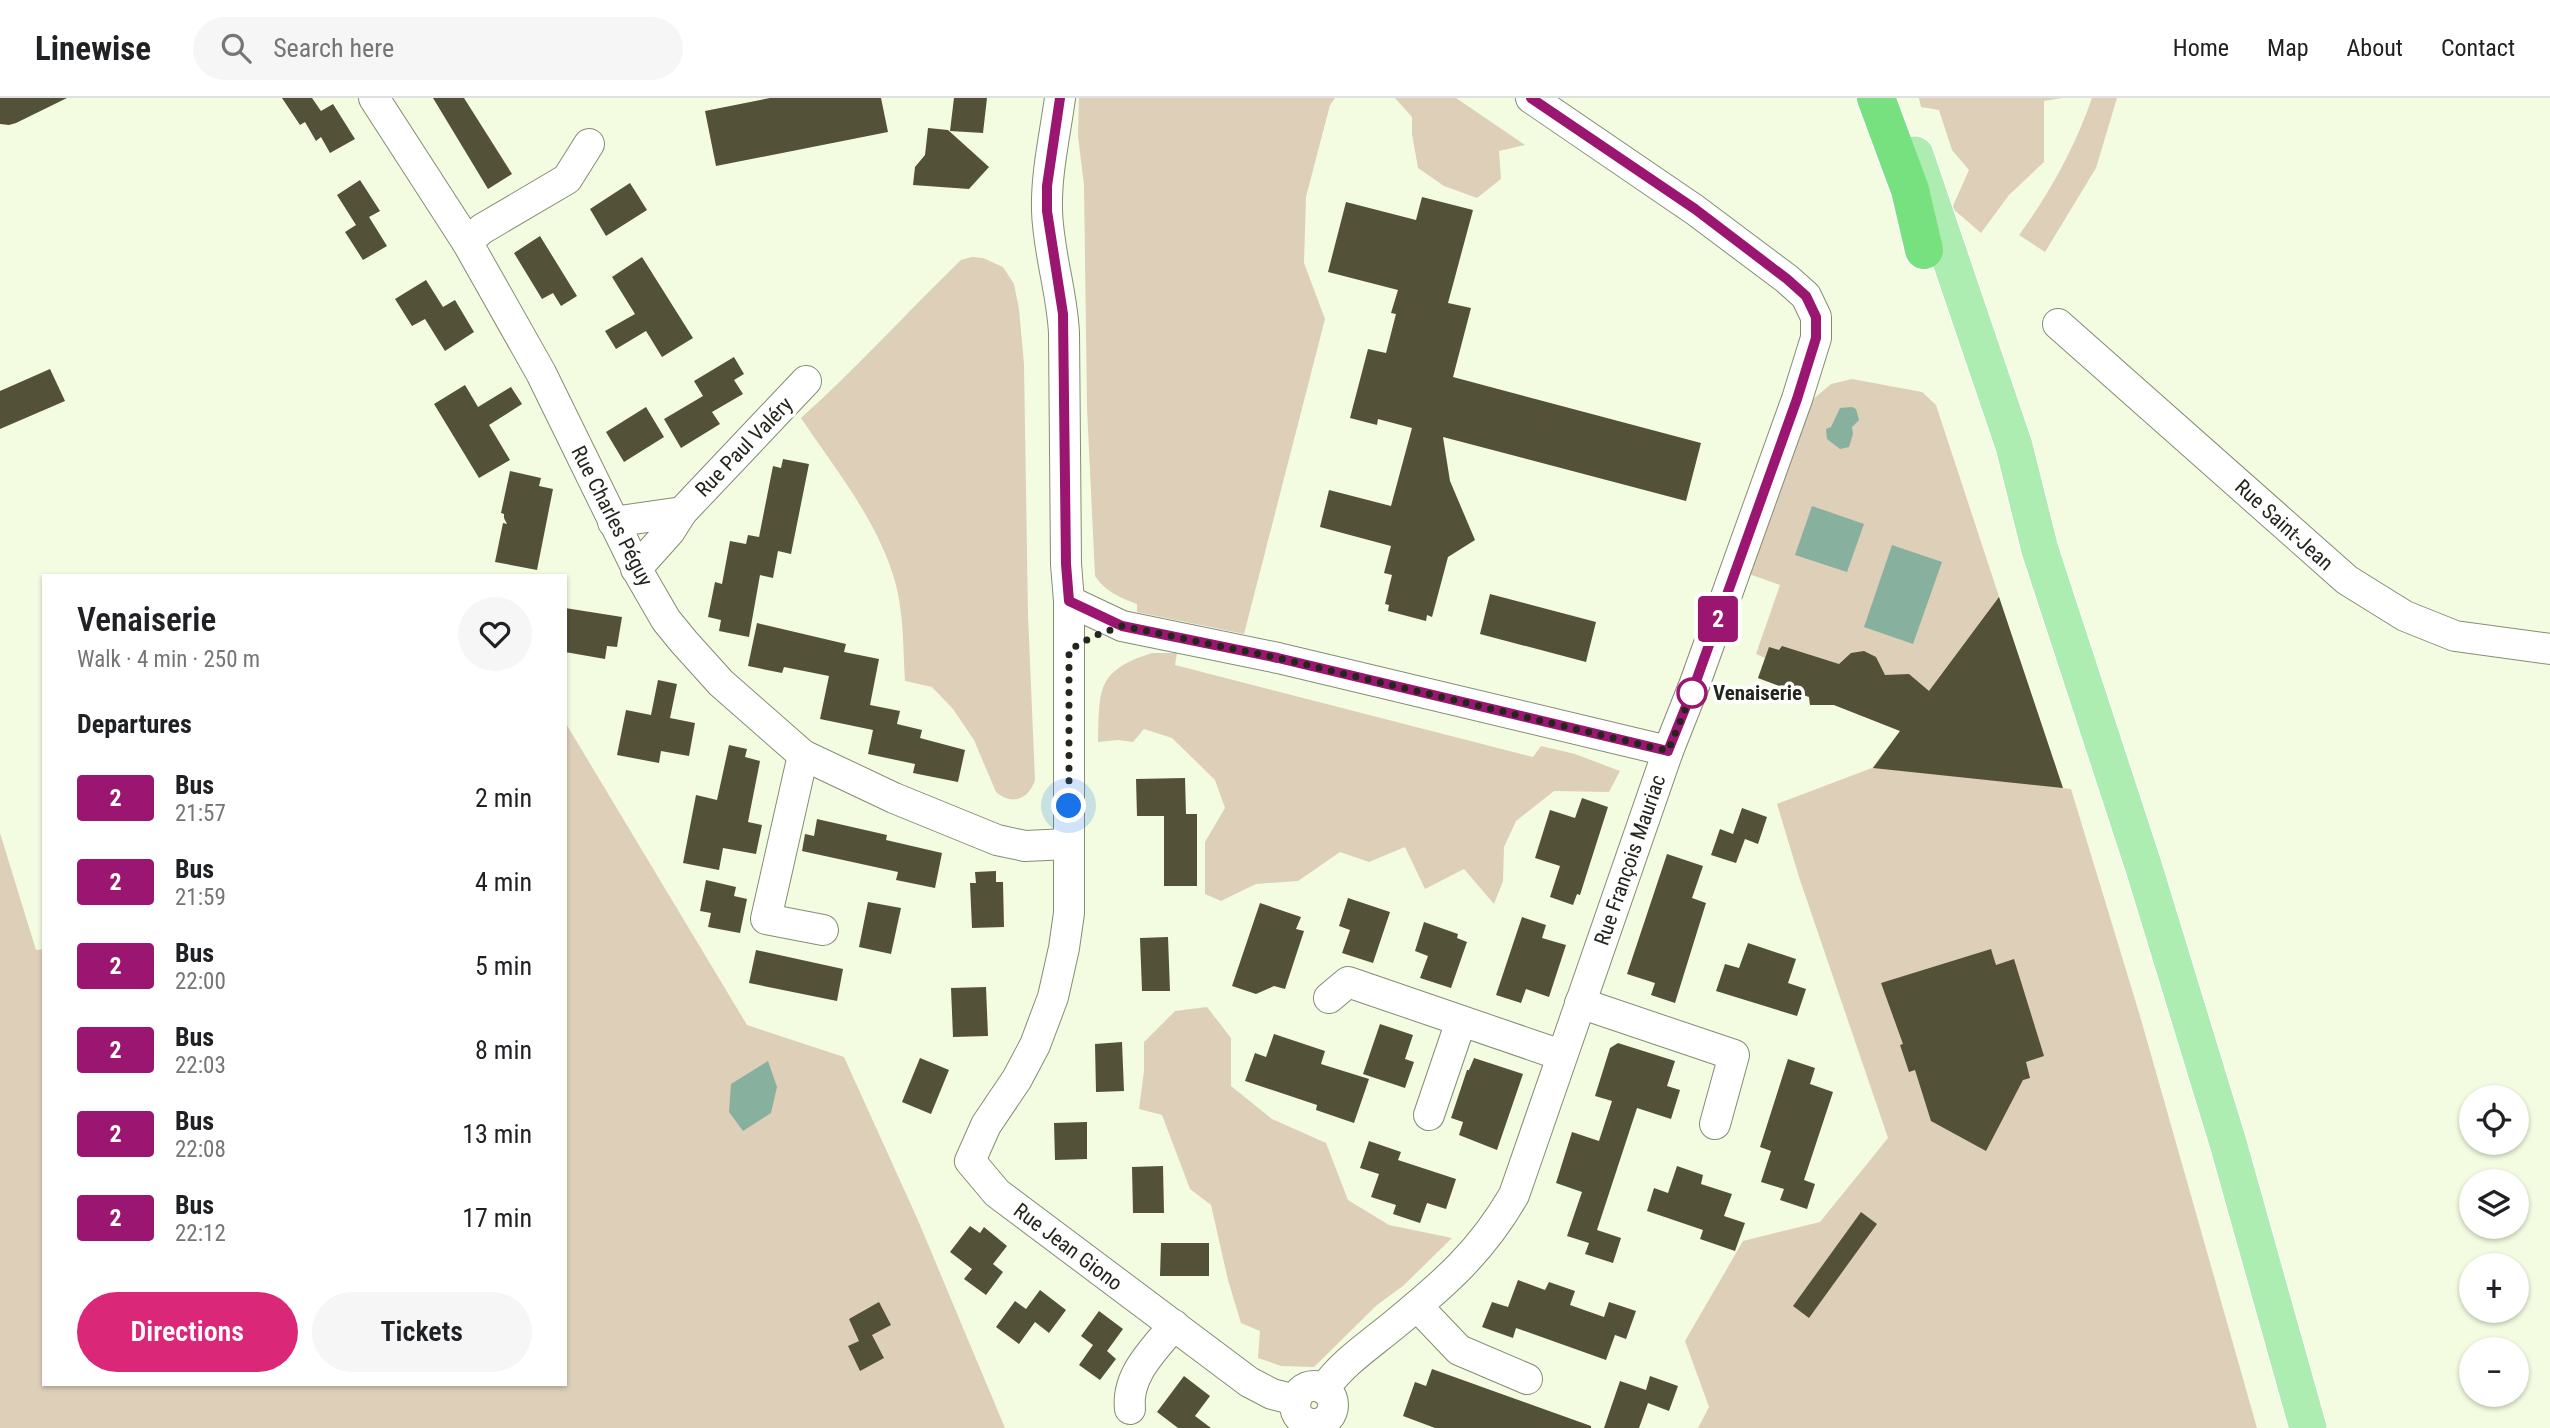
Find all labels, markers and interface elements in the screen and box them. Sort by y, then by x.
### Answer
search box [193,17,683,80]
text: Linewise [35,29,151,68]
icon: search [217,29,255,67]
text: Search here [273,33,394,63]
text: Home [2173,34,2229,62]
text: Map [2267,34,2309,62]
text: About [2347,34,2403,62]
text: Contact [2441,34,2515,62]
street label: Rue Paul Valéry [691,392,798,502]
street label: Rue Charles Péguy [566,442,658,590]
street label: Rue Saint-Jean [2230,475,2338,575]
line badge: 2 [1695,596,1741,642]
button: heart [458,597,532,671]
text: Venaiserie [77,600,216,639]
text: 2 [1712,605,1724,633]
text: Walk · 4 min · 250 m [77,646,260,673]
marker: Venaiserie [1677,678,1707,708]
place label: Venaiserie [1713,681,1802,705]
text: Departures [77,709,192,739]
text: Bus [175,770,214,800]
street label: Rue François Mauriac [1590,772,1670,948]
text: 2 min [475,783,532,813]
text: 2 [109,784,122,812]
your location [1051,788,1086,823]
text: 21:57 [175,800,226,827]
text: Bus [175,854,214,884]
text: 4 min [475,867,532,897]
text: 2 [109,868,122,896]
text: 21:59 [175,884,226,911]
text: Bus [175,938,214,968]
text: 5 min [475,951,532,981]
text: 2 [109,952,122,980]
text: 22:00 [175,968,226,995]
text: Bus [175,1022,214,1052]
text: 8 min [475,1035,532,1065]
text: 2 [109,1036,122,1064]
text: 22:03 [175,1052,226,1079]
map controls [2459,1085,2529,1407]
button: locate [2459,1085,2529,1155]
text: Bus [175,1106,214,1136]
text: 13 min [462,1119,532,1149]
text: 2 [109,1120,122,1148]
text: 22:08 [175,1136,226,1163]
button: layers [2459,1169,2529,1239]
text: Bus [175,1190,214,1220]
street label: Rue Jean Giono [1009,1198,1127,1296]
text: 17 min [462,1203,532,1233]
text: 2 [109,1204,122,1232]
text: 22:12 [175,1220,226,1247]
button: + [2459,1253,2529,1323]
button: Directions [77,1292,298,1372]
button: Tickets [312,1292,532,1372]
button: − [2459,1337,2529,1407]

